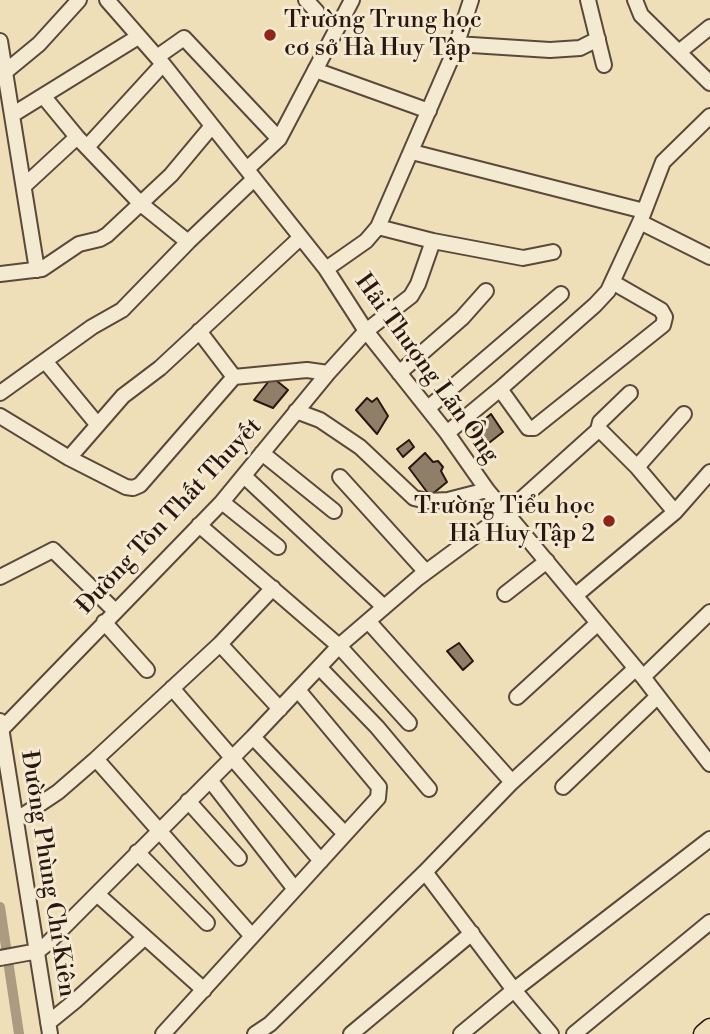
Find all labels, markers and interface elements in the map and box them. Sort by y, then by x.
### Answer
place label: Trường Trung học cơ sở Hà Huy Tập [284,7,482,63]
marker: Trường Trung học cơ sở Hà Huy Tập [262,27,278,43]
street label: Hải Thượng Lãn Ông [348,269,504,469]
street label: Đường Tôn Thất Thuyết [72,413,268,621]
place label: Trường Tiểu học Hà Huy Tập 2 [414,493,595,549]
marker: Trường Tiểu học Hà Huy Tập 2 [601,513,617,529]
street label: Đường Phùng Chí Kiên [13,749,81,999]

